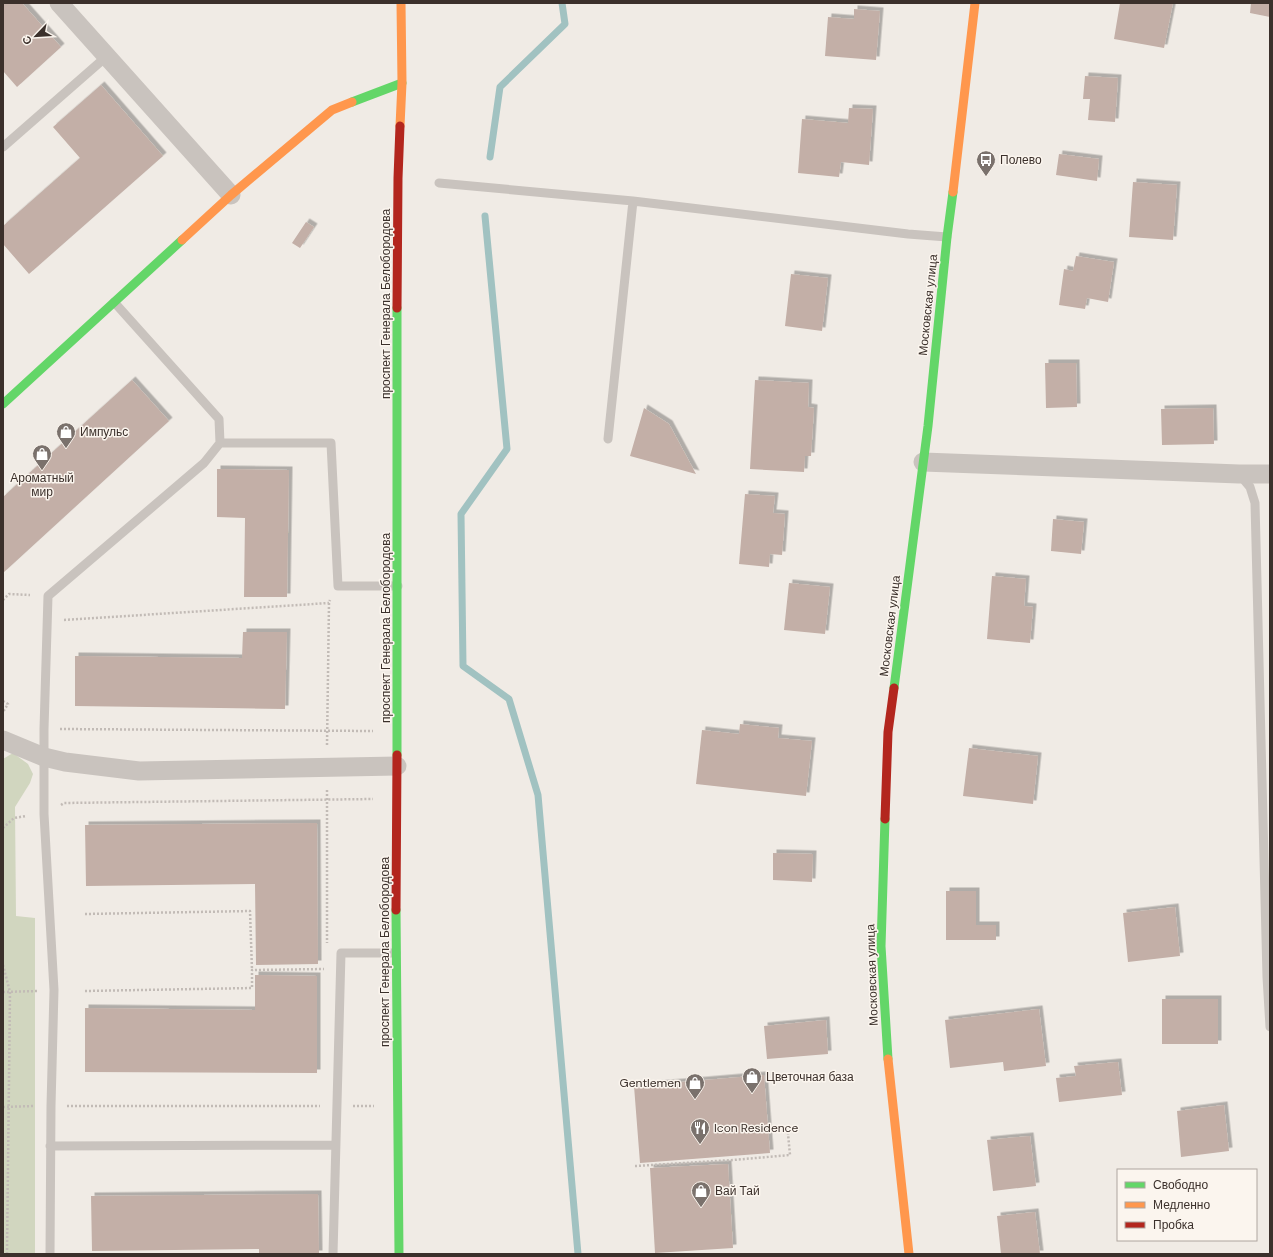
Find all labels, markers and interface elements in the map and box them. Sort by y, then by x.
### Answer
north arrow [16,16,56,56]
text: С [19,34,35,47]
bus stop icon: Полево [975,149,997,177]
place label: Полево [1000,152,1042,168]
street label: проспект Генерала Белобородова [378,209,394,399]
street label: Московская улица [915,253,941,357]
shop icon: Импульс [55,421,77,449]
place label: Импульс [80,424,128,440]
shop icon: Ароматный мир [31,443,53,471]
place label: Ароматный мир [10,470,74,500]
street label: проспект Генерала Белобородова [378,533,394,723]
street label: Московская улица [876,574,904,678]
street label: проспект Генерала Белобородова [377,857,393,1047]
street label: Московская улица [862,923,882,1026]
shop icon: Цветочная база [741,1066,763,1094]
place label: Цветочная база [766,1069,854,1085]
shop icon: Gentlemen [684,1072,706,1100]
place label: Gentlemen [620,1075,681,1091]
restaurant icon: Icon Residence [689,1117,711,1145]
place label: Icon Residence [714,1120,798,1136]
legend [1117,1169,1257,1241]
text: Свободно [1153,1177,1208,1193]
shop icon: Вай Тай [690,1180,712,1208]
place label: Вай Тай [715,1183,760,1199]
text: Медленно [1153,1197,1210,1213]
text: Пробка [1153,1217,1194,1233]

